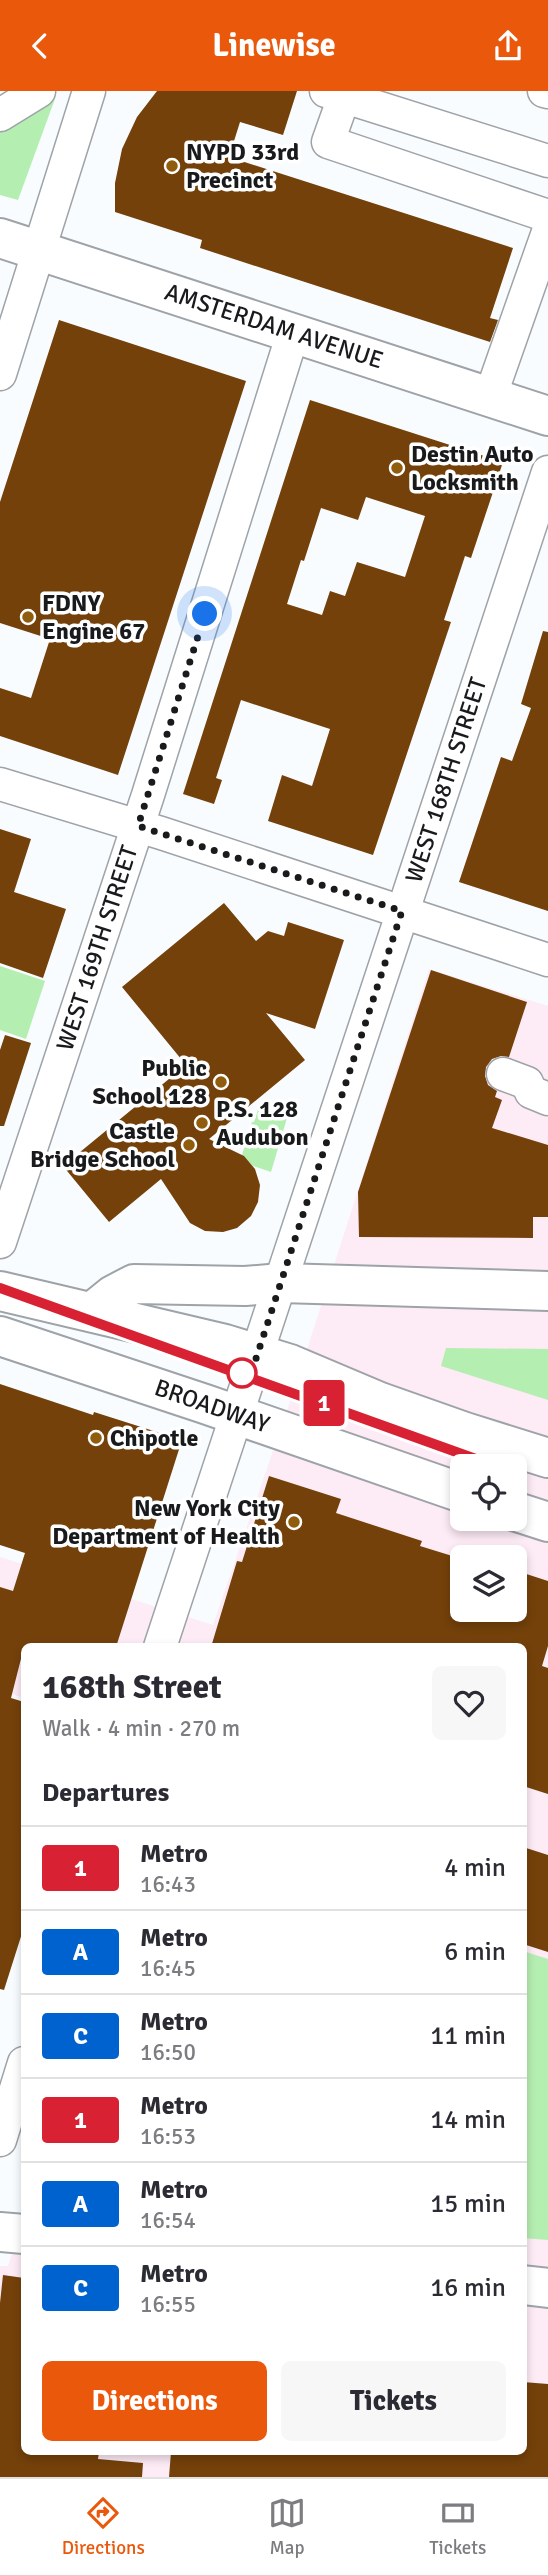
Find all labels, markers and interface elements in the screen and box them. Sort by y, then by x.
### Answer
text: Linewise [212,26,336,65]
icon: back [21,27,59,65]
icon: share [489,27,527,65]
place label: NYPD 33rd Precinct [186,137,299,195]
marker: NYPD 33rd Precinct [164,158,180,174]
street label: AMSTERDAM AVENUE [161,277,387,375]
place label: Destin Auto Locksmith [411,439,534,497]
marker: Destin Auto Locksmith [389,460,405,476]
place label: FDNY Engine 67 [42,588,145,646]
your location [187,596,222,631]
marker: FDNY Engine 67 [20,609,36,625]
street label: WEST 168TH STREET [399,674,493,886]
street label: WEST 169TH STREET [50,842,144,1054]
place label: Public School 128 [92,1053,207,1111]
marker: Public School 128 [213,1074,229,1090]
place label: P.S. 128 Audubon [216,1094,309,1152]
marker: P.S. 128 Audubon [194,1115,210,1131]
place label: Castle Bridge School [30,1116,175,1174]
marker: Castle Bridge School [181,1137,197,1153]
unlabelled marker [227,1358,257,1388]
street label: BROADWAY [151,1372,273,1440]
line badge: 1 [301,1380,347,1426]
text: 1 [318,1388,330,1418]
place label: Chipotle [110,1423,198,1453]
marker: Chipotle [88,1430,104,1446]
map controls [450,1454,527,1622]
button: locate [450,1454,527,1531]
place label: New York City Department of Health [52,1493,280,1551]
marker: New York City Department of Health [286,1514,302,1530]
button: layers [450,1545,527,1622]
button: heart [432,1666,506,1740]
text: 168th Street [42,1667,222,1708]
text: Walk · 4 min · 270 m [42,1714,240,1743]
text: Departures [42,1777,169,1809]
text: Metro [140,1838,208,1870]
text: 4 min [444,1852,506,1884]
text: 1 [74,1853,87,1883]
text: 16:43 [140,1870,196,1899]
text: Metro [140,1922,208,1954]
text: 6 min [444,1936,506,1968]
text: A [73,1937,88,1967]
text: 16:45 [140,1954,196,1983]
text: Metro [140,2006,208,2038]
text: 11 min [430,2020,506,2052]
text: C [73,2021,88,2051]
text: 16:50 [140,2038,196,2067]
text: Metro [140,2090,208,2122]
text: 14 min [430,2104,506,2136]
text: 1 [74,2105,87,2135]
text: 16:53 [140,2122,196,2151]
text: Metro [140,2174,208,2206]
text: 15 min [430,2188,506,2220]
text: A [73,2189,88,2219]
text: 16:54 [140,2206,196,2235]
text: Metro [140,2258,208,2290]
text: 16 min [430,2272,506,2304]
text: C [73,2273,88,2303]
text: 16:55 [140,2290,196,2319]
button: Directions [42,2361,267,2441]
button: Tickets [281,2361,506,2441]
tab: Directions [62,2494,145,2560]
tab: Map [268,2494,306,2560]
tab: Tickets [429,2494,486,2560]

